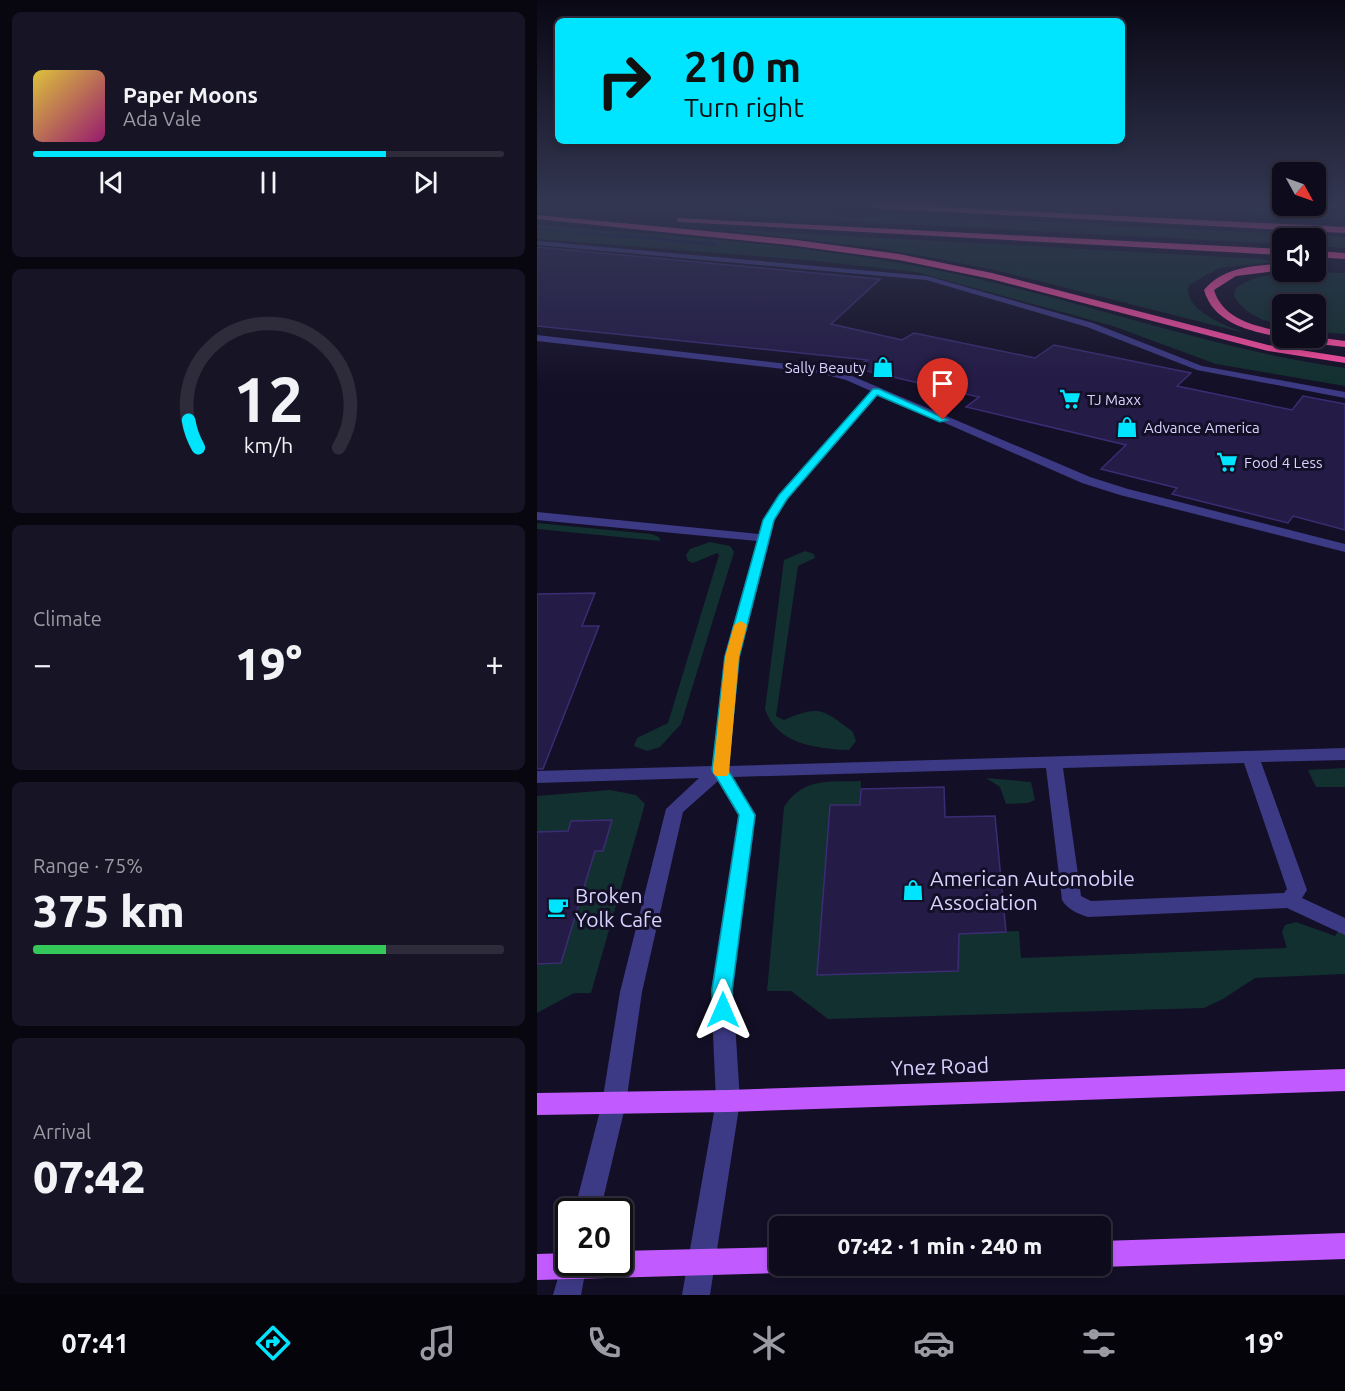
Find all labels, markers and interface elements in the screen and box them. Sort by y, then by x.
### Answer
icon: right [585,42,663,120]
text: 210 m [684,43,801,90]
text: Paper Moons [123,82,258,107]
text: Turn right [684,92,804,122]
text: Ada Vale [123,107,201,130]
north arrow [1272,162,1326,216]
map controls [1272,162,1326,348]
icon: previous [95,166,128,199]
icon: pause [252,166,285,199]
icon: next [409,166,442,199]
button: sound [1272,228,1326,282]
button: layers [1272,294,1326,348]
shop icon: Sally Beauty [871,355,895,379]
pin [917,358,968,420]
place label: Sally Beauty [785,359,866,376]
text: 12 [233,364,304,434]
icon: arrive [926,367,959,400]
supermarket icon: TJ Maxx [1058,387,1082,411]
place label: TJ Maxx [1087,391,1142,408]
shop icon: Advance America [1115,415,1139,439]
place label: Advance America [1144,419,1260,436]
text: km/h [244,433,293,457]
supermarket icon: Food 4 Less [1215,450,1239,474]
place label: Food 4 Less [1244,454,1322,471]
text: Climate [33,607,102,630]
text: 19° [235,638,302,689]
text: − [33,645,52,682]
text: + [485,645,504,682]
text: Range · 75% [33,854,143,877]
place label: American Automobile Association [930,866,1135,914]
shop icon: American Automobile Association [901,878,925,902]
place label: Broken Yolk Cafe [575,883,663,931]
text: 375 km [33,885,185,936]
cafe icon: Broken Yolk Cafe [546,895,570,919]
position arrow [691,978,755,1042]
street label: Ynez Road [891,1052,989,1080]
text: Arrival [33,1120,91,1143]
text: 07:42 [33,1151,146,1202]
speed limit sign: 20 [555,1198,633,1276]
text: 07:42 · 1 min · 240 m [838,1233,1042,1258]
icon: directions [252,1322,294,1364]
icon: music [417,1322,459,1364]
icon: phone [583,1322,625,1364]
icon: climate [748,1322,790,1364]
icon: car [913,1322,955,1364]
icon: filters [1078,1322,1120,1364]
text: 07:41 [62,1328,129,1358]
text: 19° [1243,1328,1283,1358]

